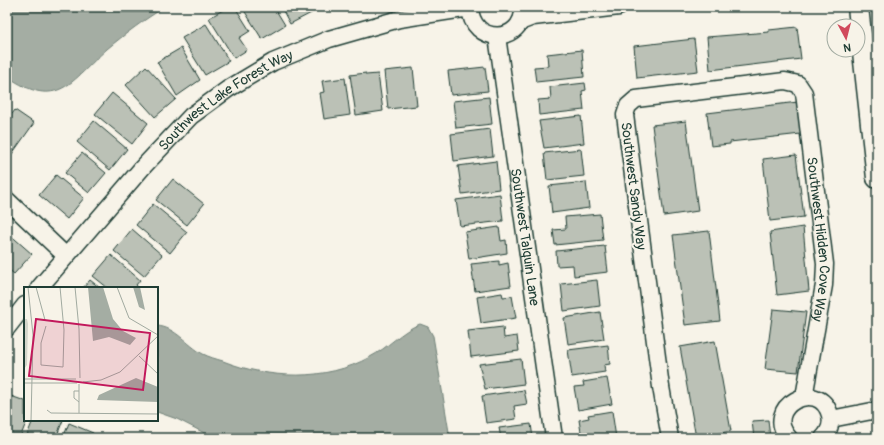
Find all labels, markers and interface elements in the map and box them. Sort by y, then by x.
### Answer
north arrow [826,18,866,58]
text: N [842,41,852,54]
street label: Southwest Lake Forest Way [155,47,295,154]
street label: Southwest Sandy Way [617,121,650,251]
street label: Southwest Hidden Cove Way [803,156,833,323]
street label: Southwest Talquin Lane [507,167,543,307]
inset map [24,287,158,421]

